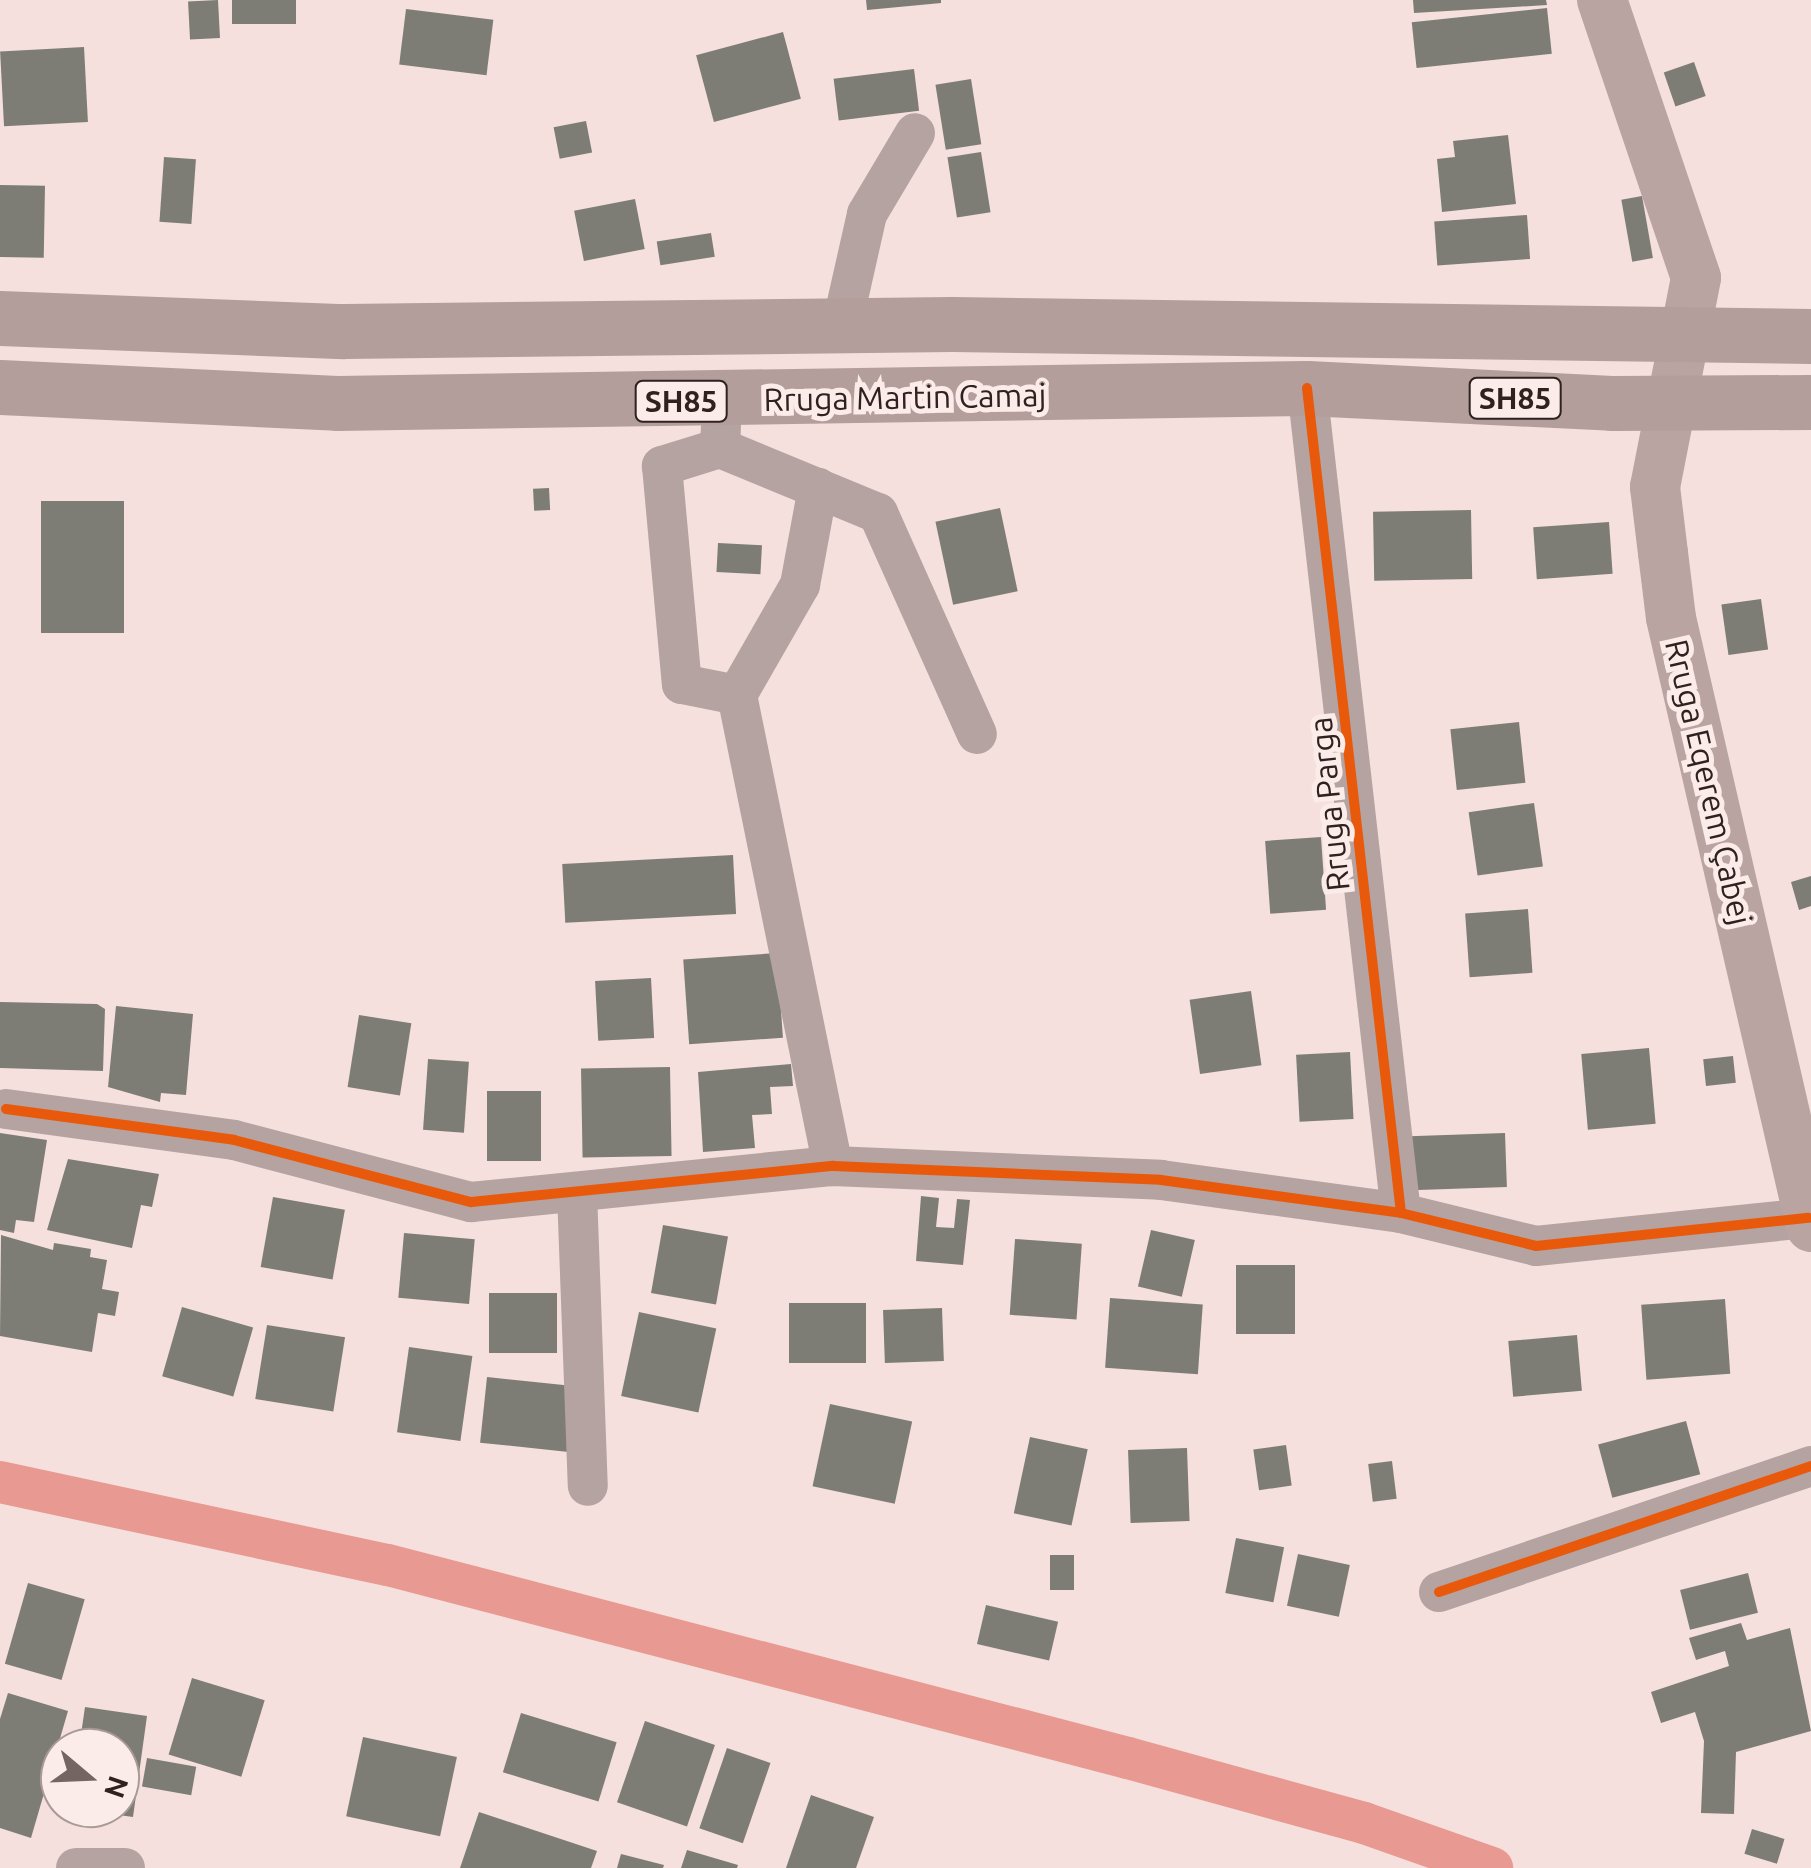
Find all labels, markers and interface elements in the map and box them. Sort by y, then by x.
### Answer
road number: SH85 [1468,373,1562,423]
street label: Rruga Martin Camaj [763,375,1047,419]
road number: SH85 [634,376,728,426]
street label: Rruga Eqerem Çabej [1657,636,1761,928]
street label: Rruga Parga [1301,715,1357,893]
north arrow [40,1728,140,1828]
text: N [99,1772,135,1802]

